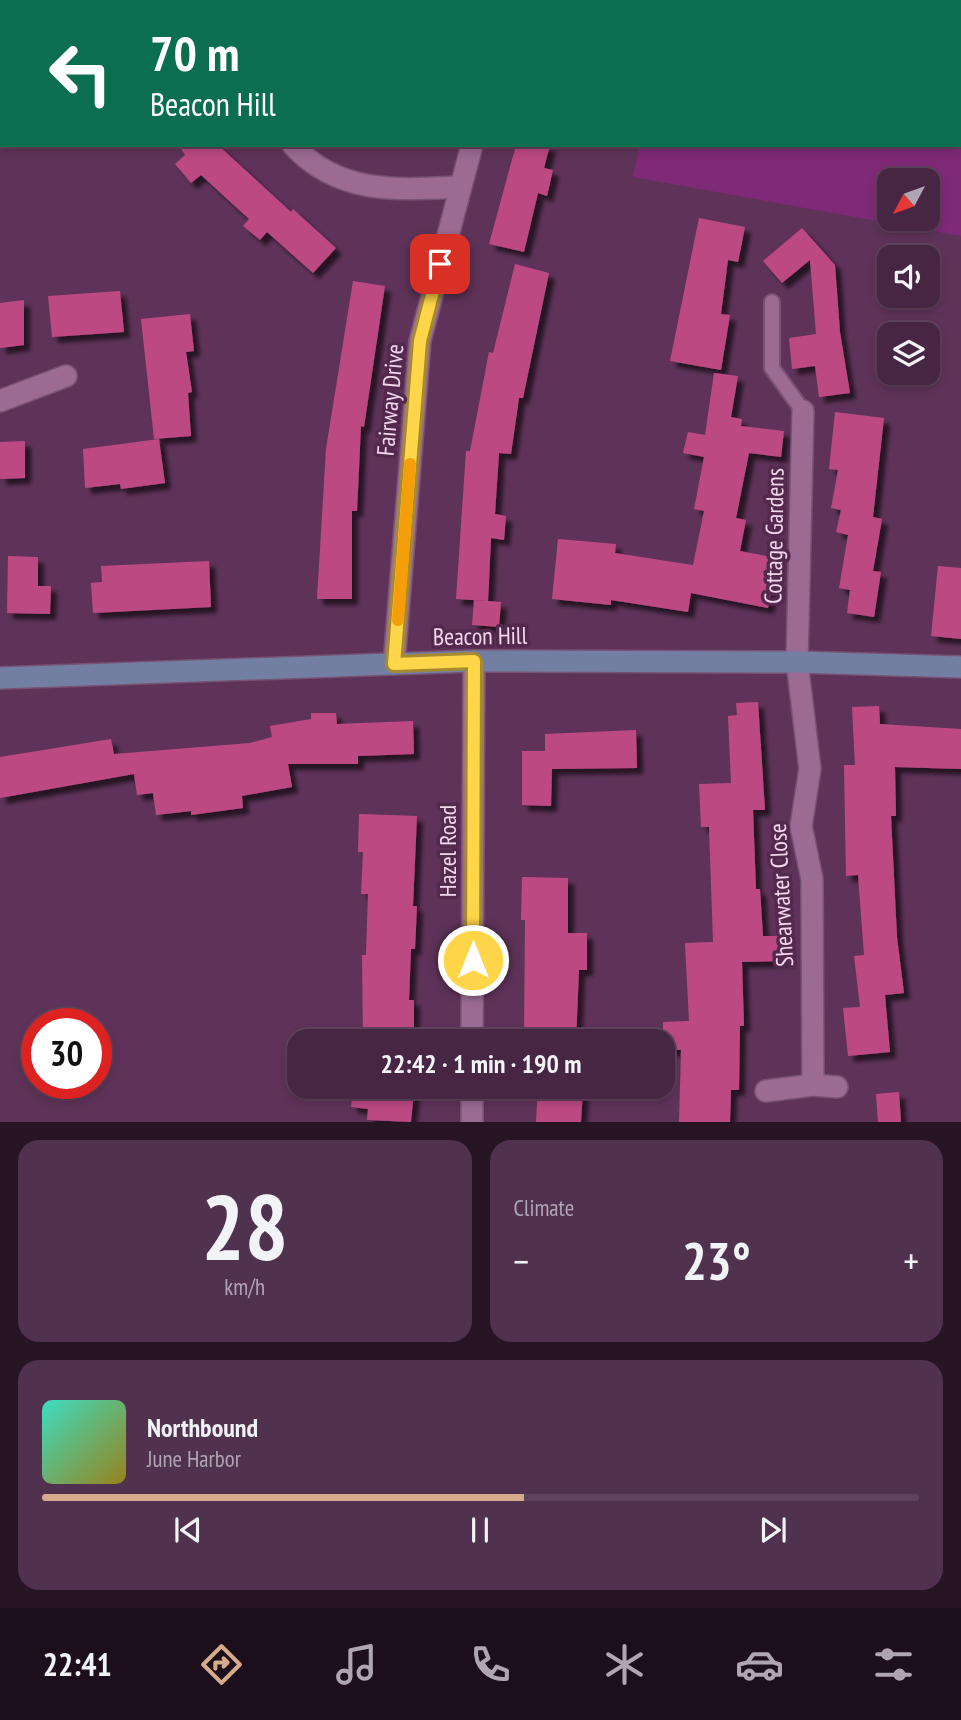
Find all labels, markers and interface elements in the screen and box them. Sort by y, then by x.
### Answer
text: 70 m [150,21,239,85]
icon: left [35,28,126,119]
text: Beacon Hill [150,83,276,125]
north arrow [877,168,940,231]
map controls [877,168,940,385]
pin [410,234,470,294]
icon: arrive [421,245,459,283]
button: sound [877,245,940,308]
button: layers [877,322,940,385]
street label: Fairway Drive [370,343,410,457]
street label: Cottage Gardens [757,468,791,604]
street label: Beacon Hill [433,620,528,652]
street label: Hazel Road [432,805,463,897]
street label: Shearwater Close [762,822,800,968]
position arrow [436,923,510,997]
speed limit sign: 30 [21,1008,112,1099]
text: 22:42 · 1 min · 190 m [381,1047,581,1080]
text: 28 [201,1167,288,1285]
text: Climate [514,1193,574,1222]
text: 23° [682,1227,751,1294]
text: − [514,1236,529,1285]
text: + [903,1236,919,1285]
text: km/h [224,1272,265,1301]
text: Northbound [147,1411,258,1444]
text: June Harbor [147,1444,241,1473]
icon: previous [169,1511,207,1549]
icon: pause [461,1511,499,1549]
icon: next [754,1511,792,1549]
icon: directions [197,1640,246,1689]
icon: music [332,1640,381,1689]
icon: phone [466,1640,515,1689]
icon: climate [600,1640,649,1689]
icon: car [735,1640,784,1689]
icon: filters [869,1640,918,1689]
text: 22:41 [43,1643,112,1685]

